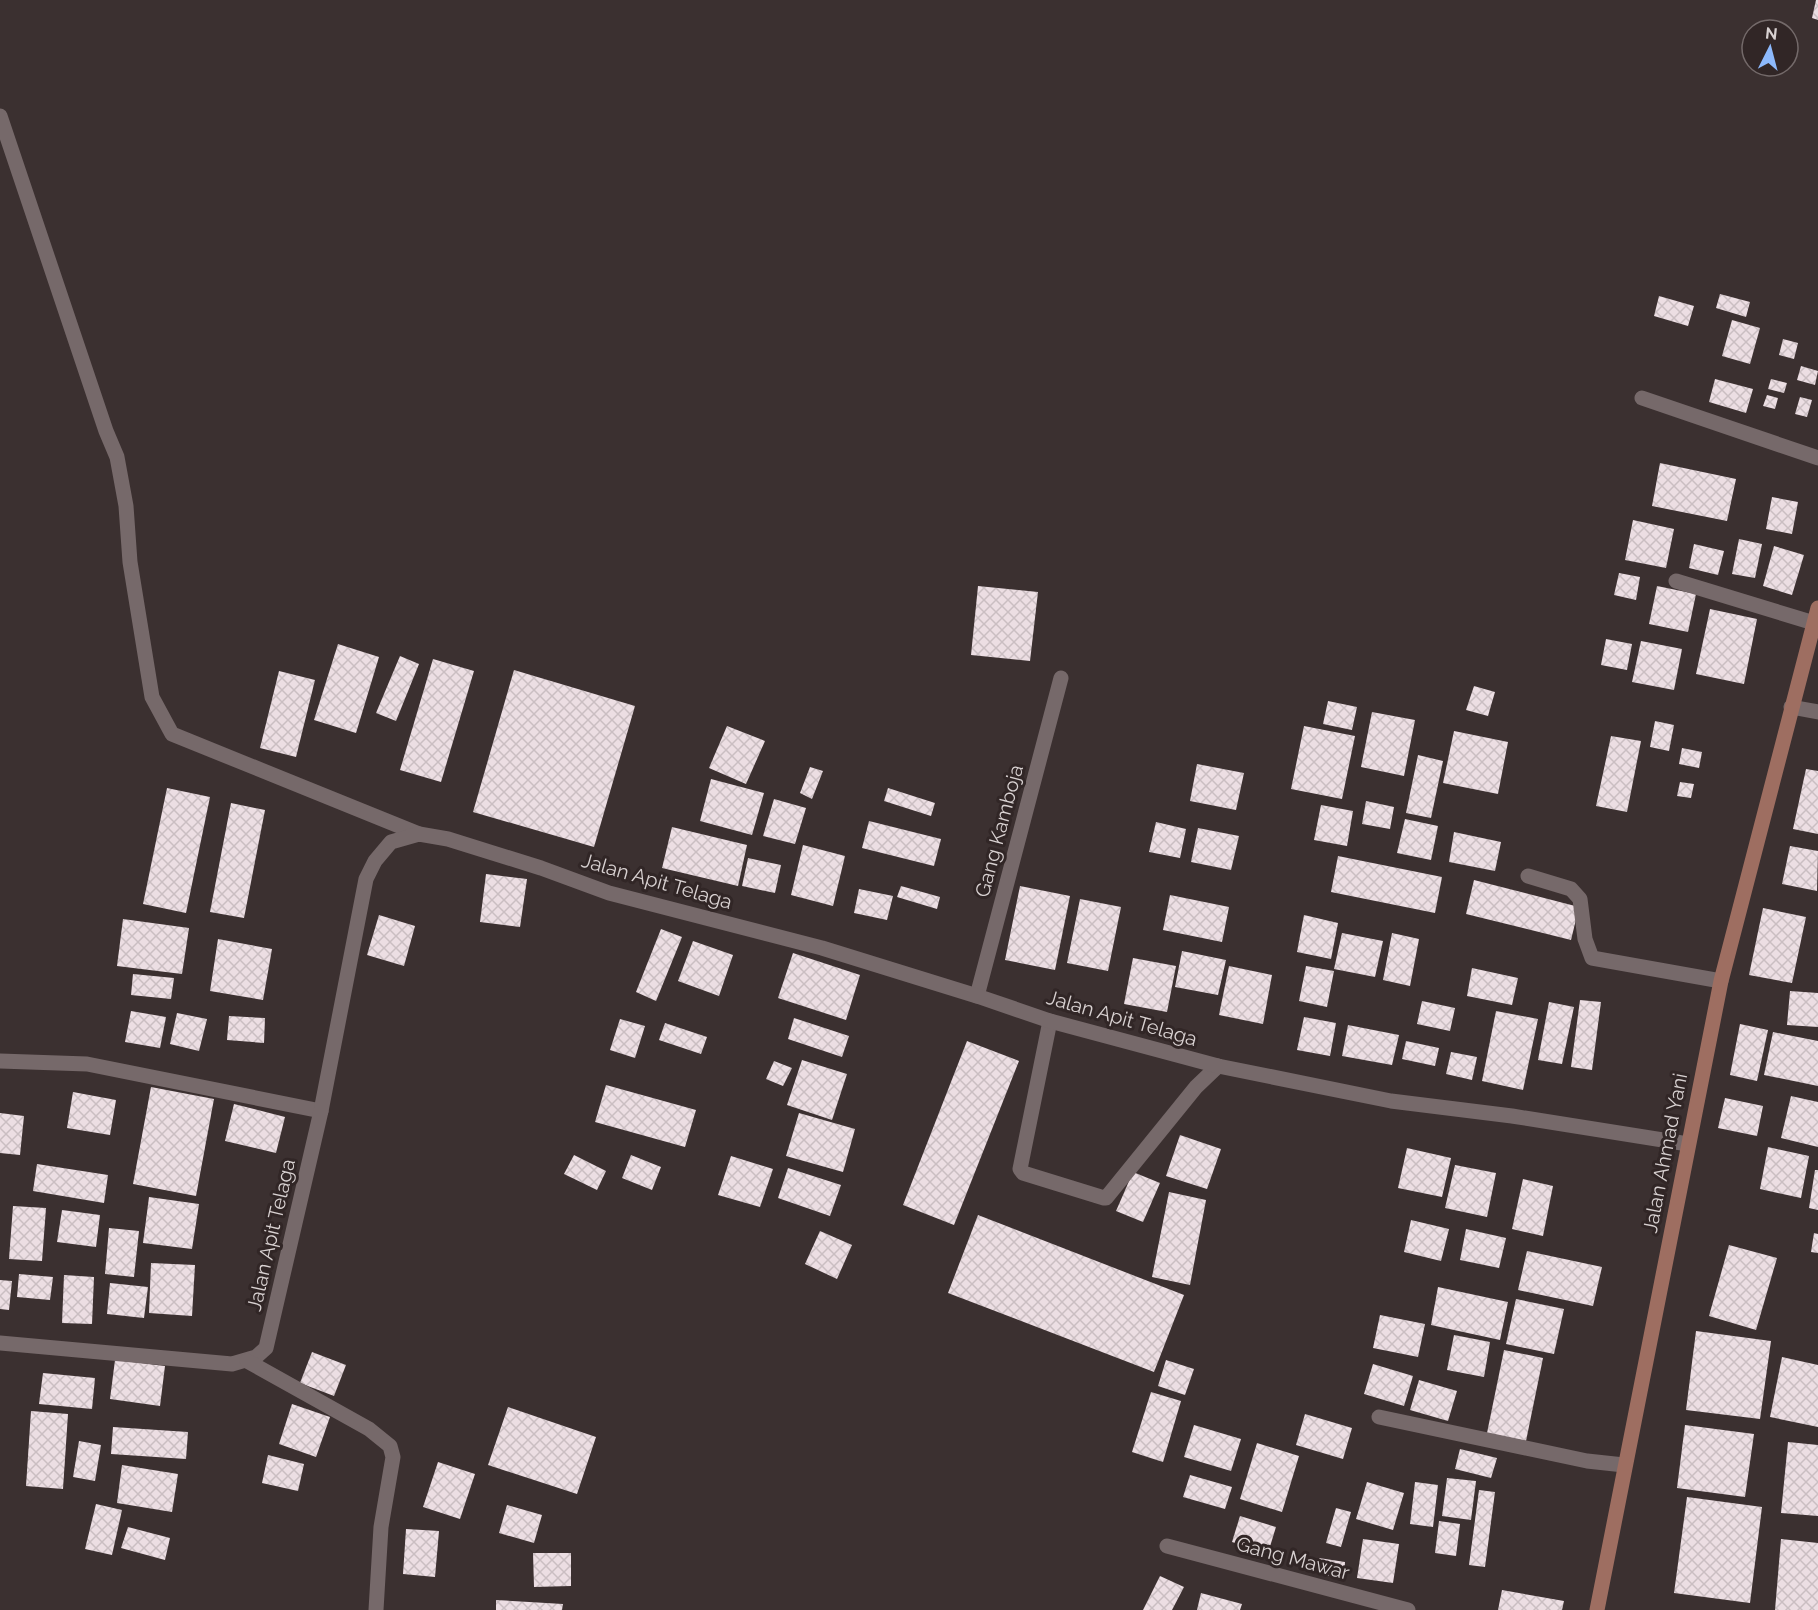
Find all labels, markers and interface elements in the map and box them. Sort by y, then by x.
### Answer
north arrow [1740,18,1800,78]
text: N [1764,23,1779,44]
street label: Gang Kamboja [970,762,1028,900]
street label: Jalan Apit Telaga [579,848,735,914]
street label: Jalan Apit Telaga [1044,985,1200,1051]
street label: Jalan Ahmad Yani [1638,1071,1692,1235]
street label: Jalan Apit Telaga [242,1157,300,1313]
street label: Gang Mawar [1234,1531,1352,1585]

